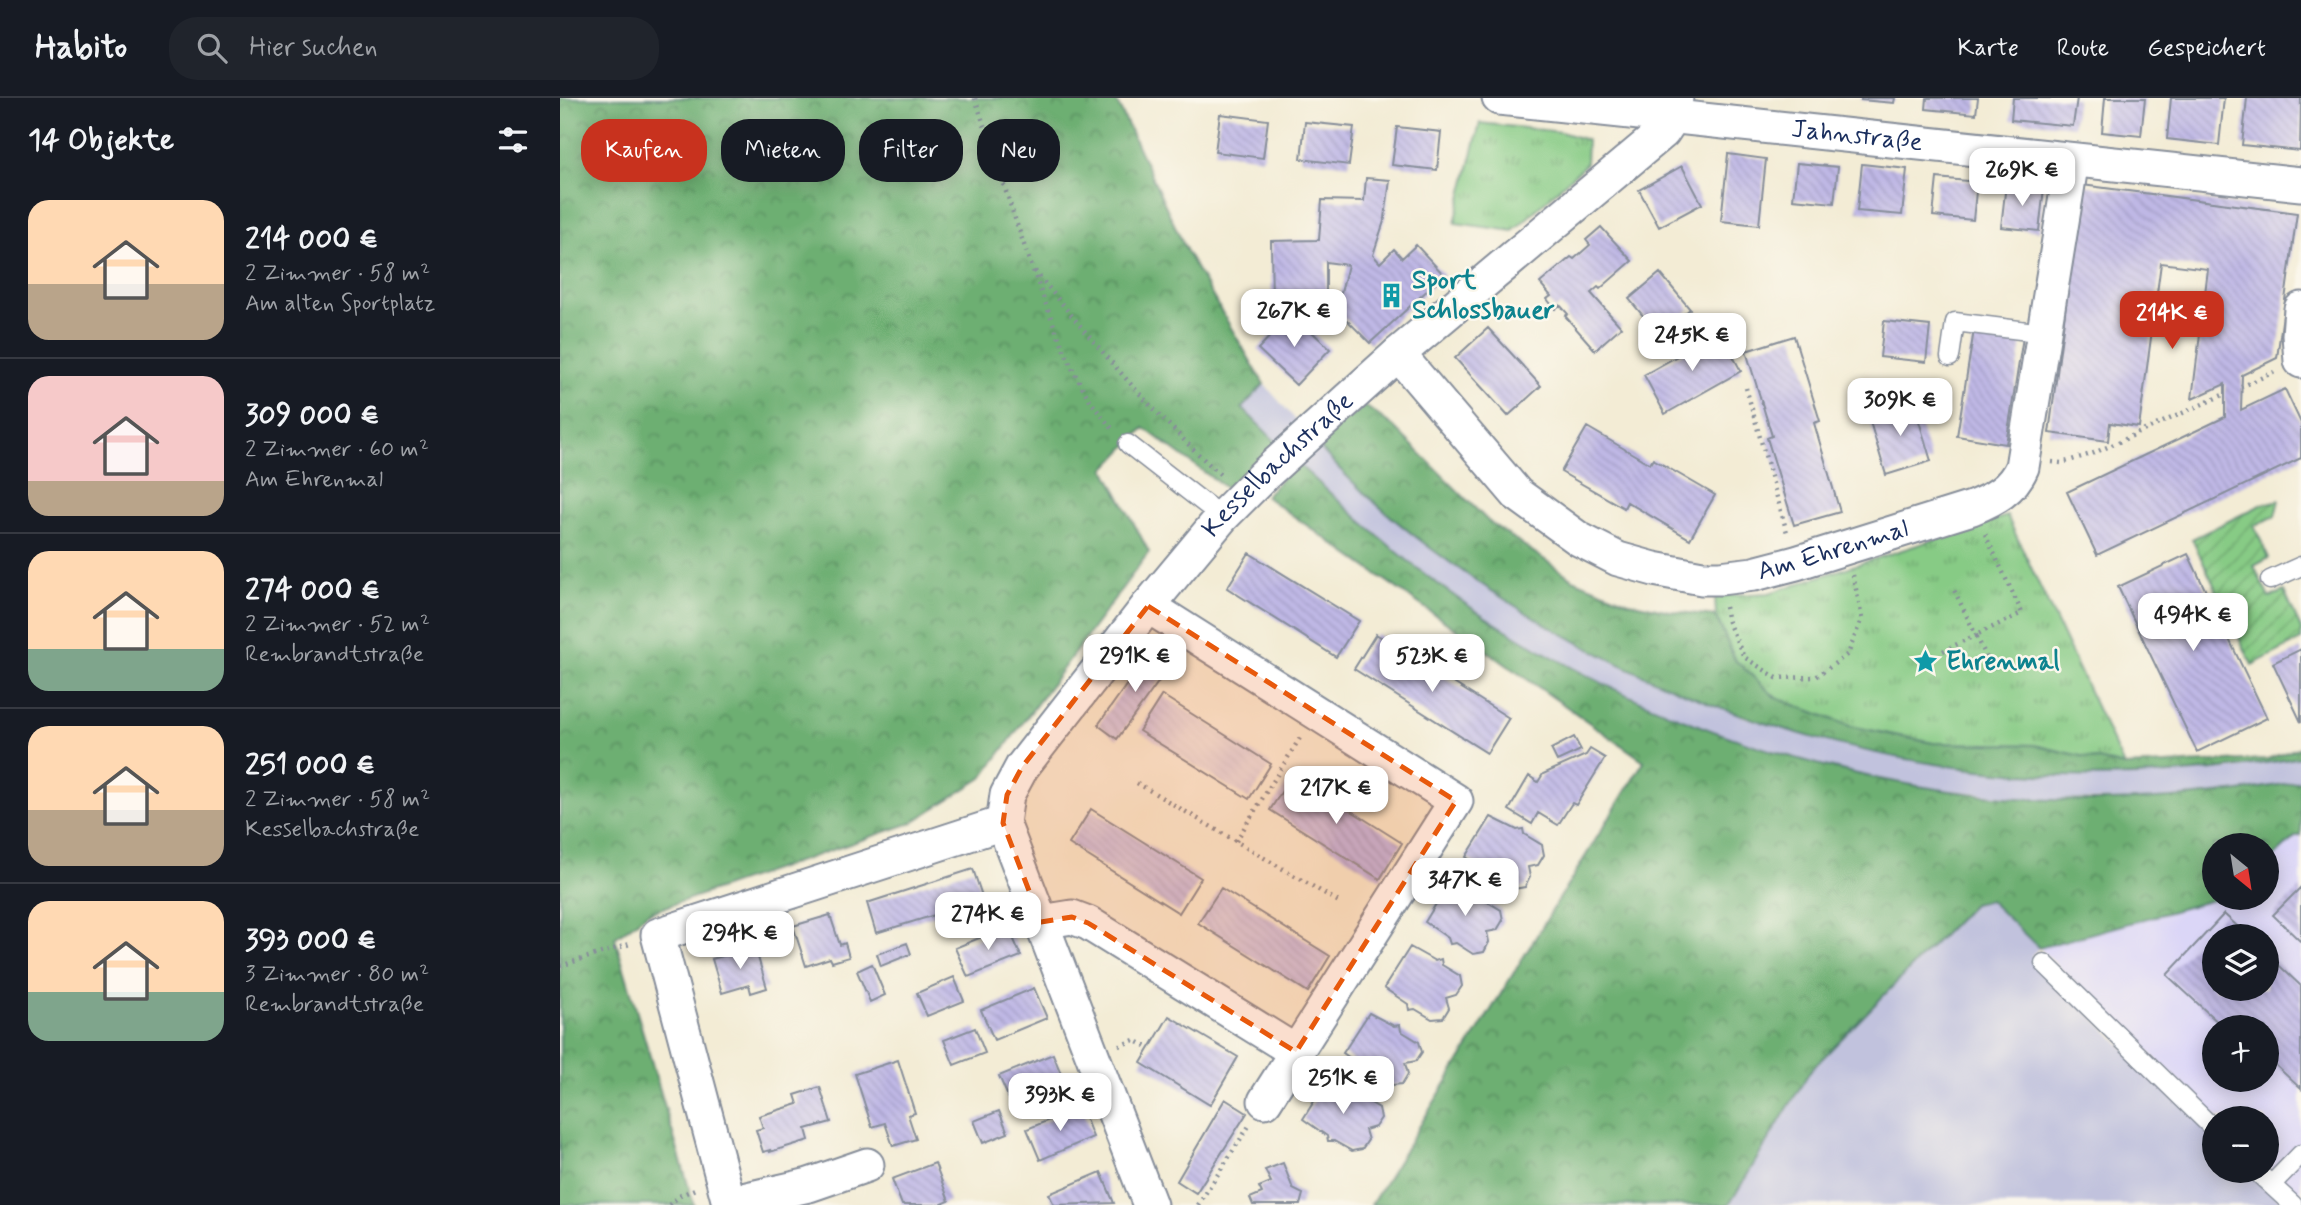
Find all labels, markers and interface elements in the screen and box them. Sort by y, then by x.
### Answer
search box [169,17,659,80]
text: Habito [35,26,127,70]
icon: search [193,29,231,67]
text: Hier suchen [249,31,378,65]
text: Karte [1957,33,2019,64]
text: Route [2057,33,2109,64]
text: Gespeichert [2147,33,2266,64]
street label: Jahnstraße [1790,112,1925,160]
chip: Kaufen [581,119,707,182]
chip: Mieten [721,119,845,182]
chip: Filter [859,119,963,182]
chip: Neu [977,119,1060,182]
text: 14 Objekte [28,121,174,160]
icon: filters [494,121,532,159]
pin: 269K € [1965,148,2079,208]
text: 269K € [1985,156,2059,186]
text: 214 000 € [245,220,378,259]
icon: home [84,228,168,312]
text: 2 Zimmer · 58 m² [245,259,430,289]
place label: Sport Schlossbauer [1412,264,1555,328]
building icon: Sport Schlossbauer [1378,282,1406,310]
text: Am alten Sportplatz [245,289,435,319]
pin: 267K € [1237,289,1351,349]
pin: 214K € [2115,292,2229,351]
text: 267K € [1257,297,1331,327]
text: 214K € [2136,299,2208,329]
pin: 245K € [1635,314,1749,373]
text: 245K € [1654,321,1730,351]
pin: 309K € [1843,378,1957,438]
street label: Kesselbachstraße [1195,385,1361,545]
text: 309K € [1863,386,1937,416]
text: 309 000 € [245,396,379,435]
icon: home [84,404,168,488]
text: 2 Zimmer · 60 m² [245,435,429,465]
text: Am Ehrenmal [245,465,383,495]
street label: Am Ehrenmal [1754,512,1913,589]
text: 274 000 € [245,571,380,610]
icon: home [84,579,168,663]
pin: 494K € [2136,594,2250,653]
text: 494K € [2154,601,2232,631]
text: 2 Zimmer · 52 m² [245,610,430,640]
pin: 291K € [1078,634,1192,694]
pin: 523K € [1375,634,1489,694]
text: Rembrandtstraße [245,640,424,670]
text: 291K € [1099,642,1171,672]
text: 523K € [1396,642,1468,672]
place label: Ehrenmal [1946,645,2060,679]
place icon: Ehrenmal [1912,648,1940,676]
text: 251 000 € [245,746,375,785]
icon: home [84,754,168,838]
pin: 217K € [1279,766,1393,826]
text: 217K € [1300,774,1372,804]
text: 2 Zimmer · 58 m² [245,785,430,815]
text: Kesselbachstraße [245,815,419,845]
north arrow [2202,833,2278,910]
map controls [2202,833,2279,1183]
pin: 347K € [1408,858,1522,918]
text: 347K € [1428,866,1502,896]
pin: 274K € [931,892,1045,952]
text: 274K € [951,900,1025,930]
pin: 294K € [683,912,797,971]
text: 294K € [702,919,778,949]
text: 393 000 € [245,921,377,960]
button: layers [2202,924,2279,1001]
icon: home [84,929,168,1013]
text: 3 Zimmer · 80 m² [245,960,429,990]
text: Rembrandtstraße [245,990,424,1020]
button: + [2202,1015,2279,1092]
pin: 251K € [1286,1056,1400,1116]
text: 251K € [1308,1064,1378,1094]
pin: 393K € [1003,1074,1117,1133]
text: 393K € [1024,1081,1096,1111]
button: − [2202,1106,2279,1183]

